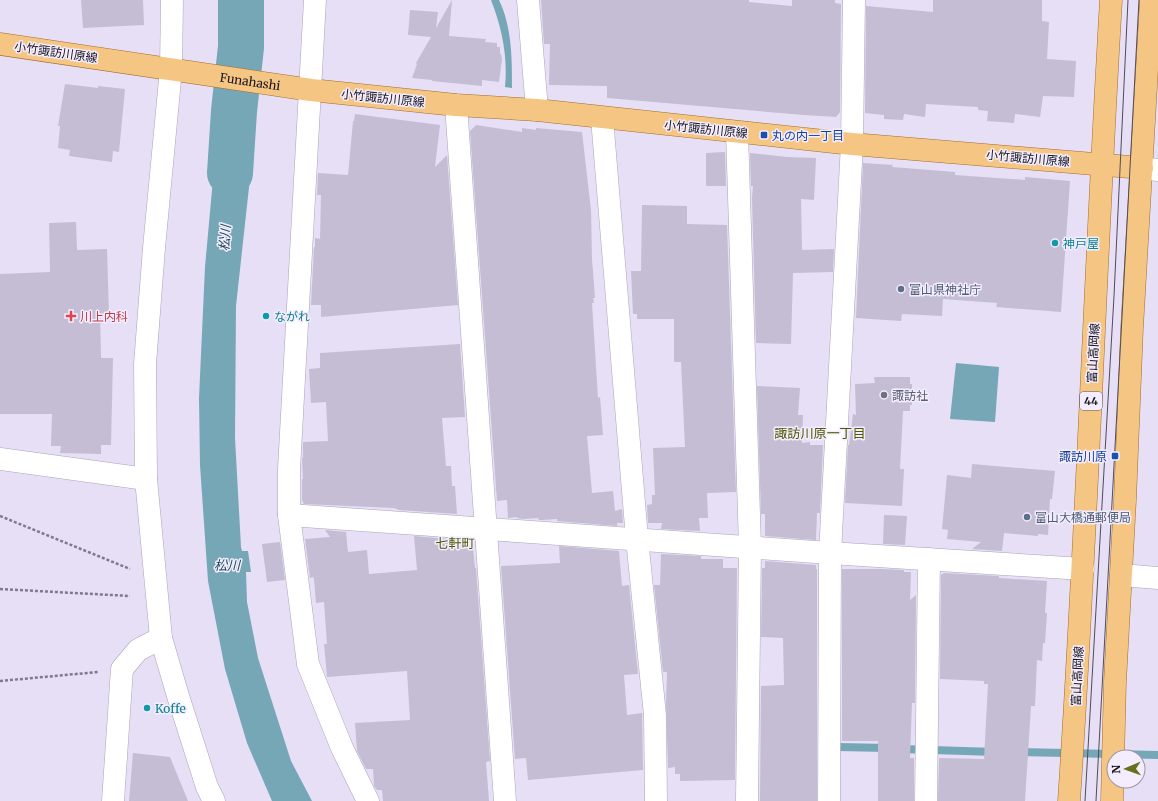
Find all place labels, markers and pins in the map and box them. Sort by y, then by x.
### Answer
place label: 丸の内一丁目 [772,128,844,143]
marker: 丸の内一丁目 [759,130,769,140]
place label: 神戸屋 [1063,236,1099,251]
marker: 神戸屋 [1050,238,1060,248]
place label: 富山県神社庁 [909,282,981,297]
marker: 富山県神社庁 [896,284,906,294]
place label: 川上内科 [80,309,128,324]
place label: ながれ [274,309,310,324]
marker: 川上内科 [65,310,77,322]
marker: ながれ [261,311,271,321]
place label: 諏訪社 [892,388,928,403]
marker: 諏訪社 [879,390,889,400]
place label: 諏訪川原 [1059,449,1107,464]
marker: 諏訪川原 [1110,451,1120,461]
place label: 富山大橋通郵便局 [1035,510,1131,525]
marker: 富山大橋通郵便局 [1022,512,1032,522]
place label: Koffe [155,701,186,716]
marker: Koffe [142,703,152,713]

